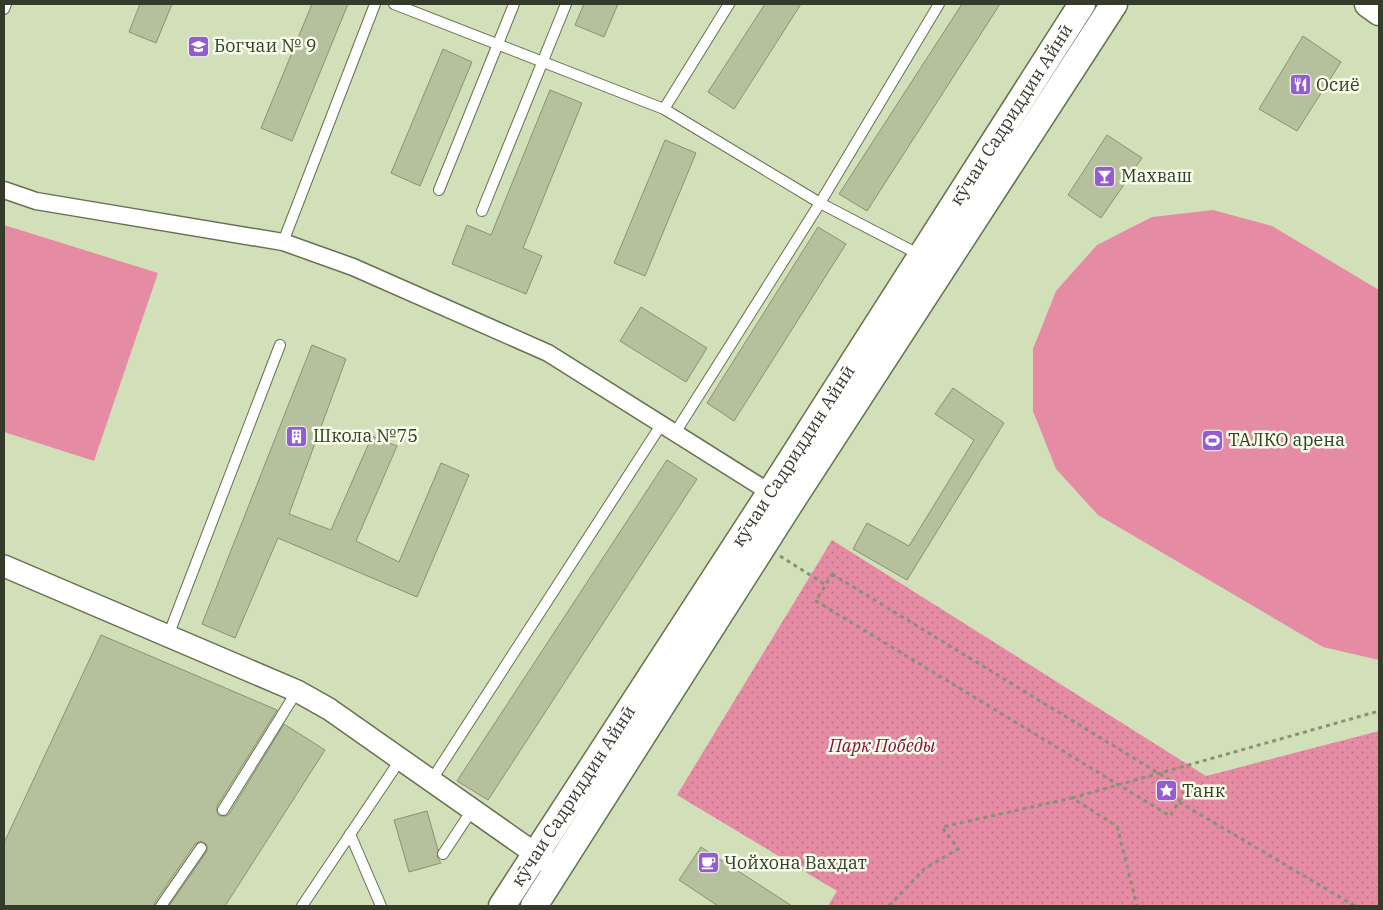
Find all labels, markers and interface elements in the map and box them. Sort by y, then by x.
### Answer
street label: кӯчаи Садриддин Айнӣ [944,19,1077,210]
school or university icon: Богчаи № 9 [186,34,210,58]
place label: Богчаи № 9 [214,34,317,57]
restaurant icon: Осиё [1288,73,1312,97]
place label: Осиё [1316,73,1360,96]
bar icon: Махваш [1093,164,1117,188]
place label: Махваш [1121,164,1192,187]
street label: кӯчаи Садриддин Айнӣ [726,361,860,551]
building icon: Школа №75 [285,424,309,448]
place label: Школа №75 [313,424,418,447]
sports icon: ТАЛКО арена [1200,428,1224,452]
place label: ТАЛКО арена [1228,428,1345,451]
street label: кӯчаи Садриддин Айнӣ [506,701,640,891]
park label: Парк Победы [828,734,936,757]
place icon: Танк [1154,779,1178,803]
place label: Танк [1182,779,1226,802]
cafe icon: Чойхона Вахдат [696,851,720,875]
place label: Чойхона Вахдат [724,851,867,874]

